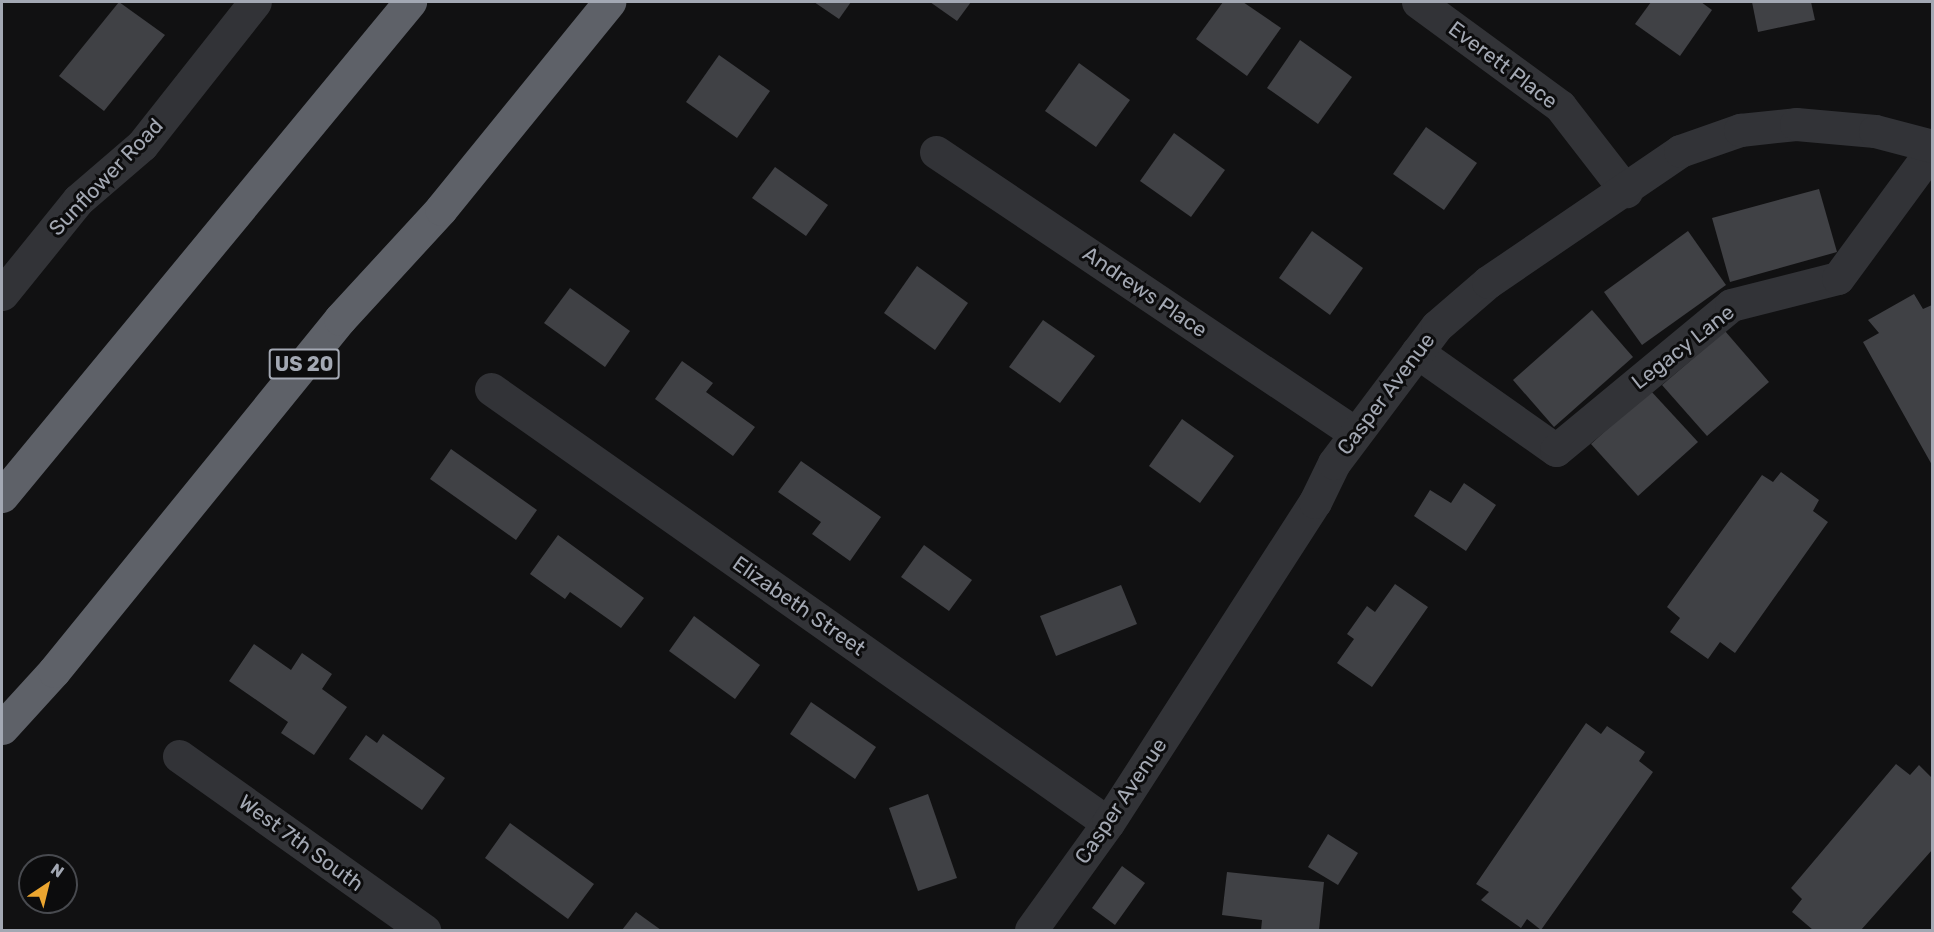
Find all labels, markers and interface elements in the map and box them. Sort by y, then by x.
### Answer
street label: Everett Place [1444,16,1562,114]
street label: Sunflower Road [44,113,168,241]
street label: Andrews Place [1078,241,1212,343]
street label: Legacy Lane [1627,299,1739,395]
street label: Casper Avenue [1332,328,1440,460]
road number: US 20 [268,347,340,381]
street label: Elizabeth Street [728,551,870,661]
street label: Casper Avenue [1069,733,1173,869]
street label: West 7th South [234,789,368,897]
north arrow [18,854,78,914]
text: N [47,859,68,882]

